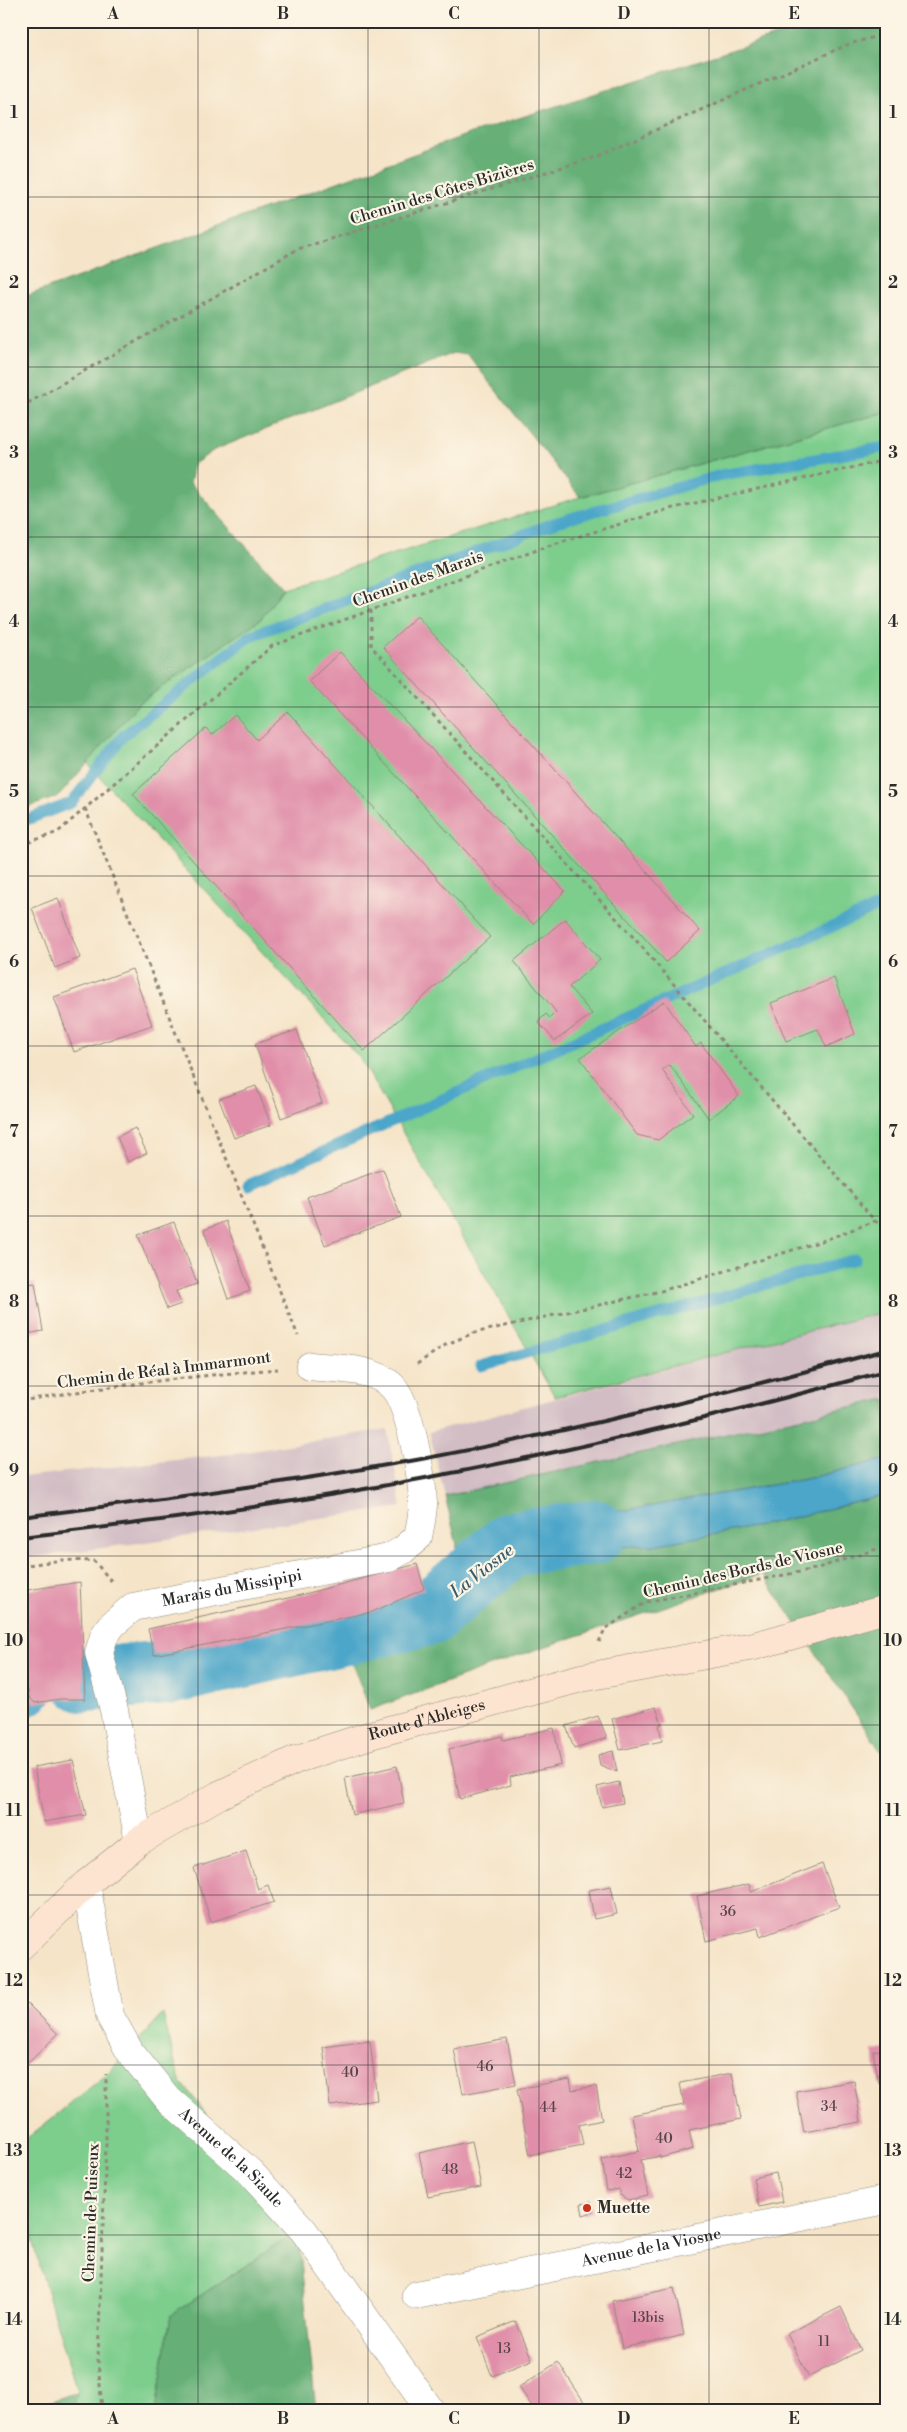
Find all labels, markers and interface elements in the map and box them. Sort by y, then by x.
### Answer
text: A [106,4,119,24]
text: B [277,4,289,24]
text: C [448,4,460,24]
text: D [618,4,631,24]
text: E [788,4,800,24]
text: 1 [10,103,18,123]
text: 1 [889,103,897,123]
street label: Chemin des Côtes Bizières [348,154,536,230]
text: 2 [9,273,19,293]
text: 2 [888,273,898,293]
text: 3 [9,443,19,463]
text: 3 [888,443,898,463]
street label: Chemin des Marais [350,546,486,612]
text: 4 [9,612,20,632]
text: 4 [888,612,899,632]
text: 5 [9,782,19,802]
text: 5 [888,782,898,802]
text: 6 [9,952,19,972]
text: 6 [888,952,898,972]
text: 7 [9,1122,19,1142]
text: 7 [888,1122,898,1142]
text: 8 [9,1292,19,1312]
text: 8 [888,1292,898,1312]
street label: Chemin de Réal à Immarmont [56,1347,272,1393]
text: 9 [9,1461,19,1481]
text: 9 [888,1461,898,1481]
street label: Chemin des Bords de Viosne [641,1537,845,1603]
water label: La Viosne [445,1539,519,1604]
street label: Marais du Missipipi [160,1565,304,1611]
text: 10 [5,1631,23,1651]
text: 10 [884,1631,902,1651]
street label: Route d'Ableiges [366,1694,487,1745]
text: 11 [6,1801,22,1821]
text: 11 [885,1801,901,1821]
house number: 36 [720,1903,737,1921]
text: 12 [5,1971,23,1991]
text: 12 [884,1971,902,1991]
house number: 46 [477,2058,494,2076]
house number: 40 [341,2064,359,2082]
house number: 34 [821,2098,837,2116]
house number: 44 [540,2099,556,2117]
street label: Avenue de la Siaule [174,2103,288,2212]
house number: 40 [655,2130,673,2148]
text: 13 [5,2141,23,2161]
text: 13 [884,2141,902,2161]
street label: Chemin de Puiseux [79,2142,103,2283]
house number: 48 [442,2161,458,2179]
house number: 42 [616,2165,632,2183]
place label: Muette [597,2198,651,2218]
marker: Muette [581,2202,593,2214]
street label: Avenue de la Viosne [579,2224,723,2272]
house number: 13bis [632,2309,664,2327]
text: 14 [5,2310,23,2330]
text: 14 [884,2310,902,2330]
house number: 11 [818,2333,830,2351]
house number: 13 [497,2340,511,2358]
text: A [106,2409,119,2429]
text: B [277,2409,289,2429]
text: C [448,2409,460,2429]
text: D [618,2409,631,2429]
text: E [788,2409,800,2429]

